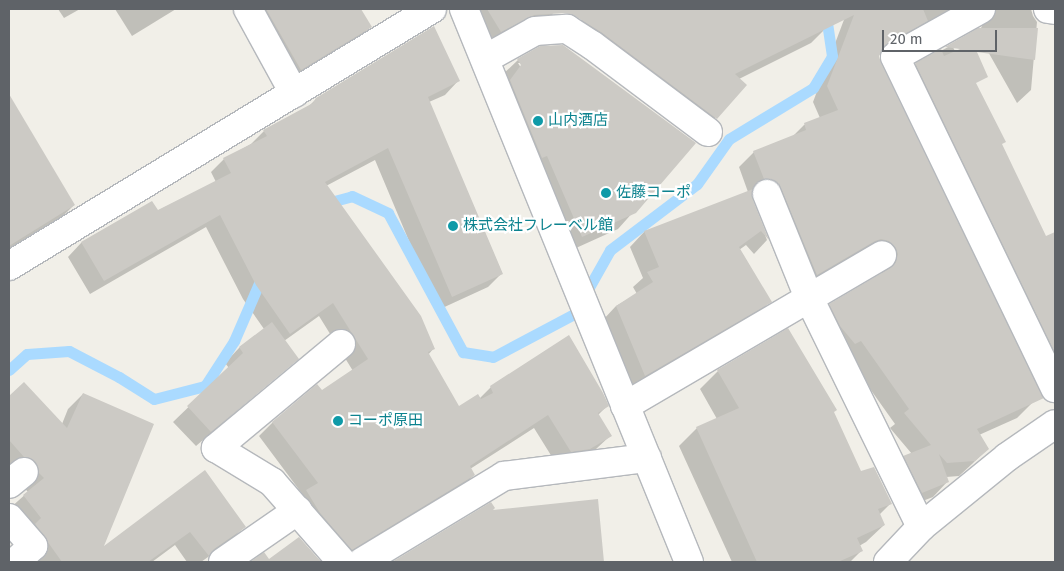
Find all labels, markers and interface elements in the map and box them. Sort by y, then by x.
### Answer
scale bar [884,20,999,52]
text: 20 m [890,30,923,48]
place label: 山内酒店 [548,112,608,130]
marker: 山内酒店 [532,115,544,127]
place label: 佐藤コーポ [616,184,691,202]
marker: 佐藤コーポ [600,187,612,199]
place label: 株式会社フレーベル館 [463,217,613,235]
marker: 株式会社フレーベル館 [447,220,459,232]
place label: コーポ原田 [348,412,423,430]
marker: コーポ原田 [332,415,344,427]

